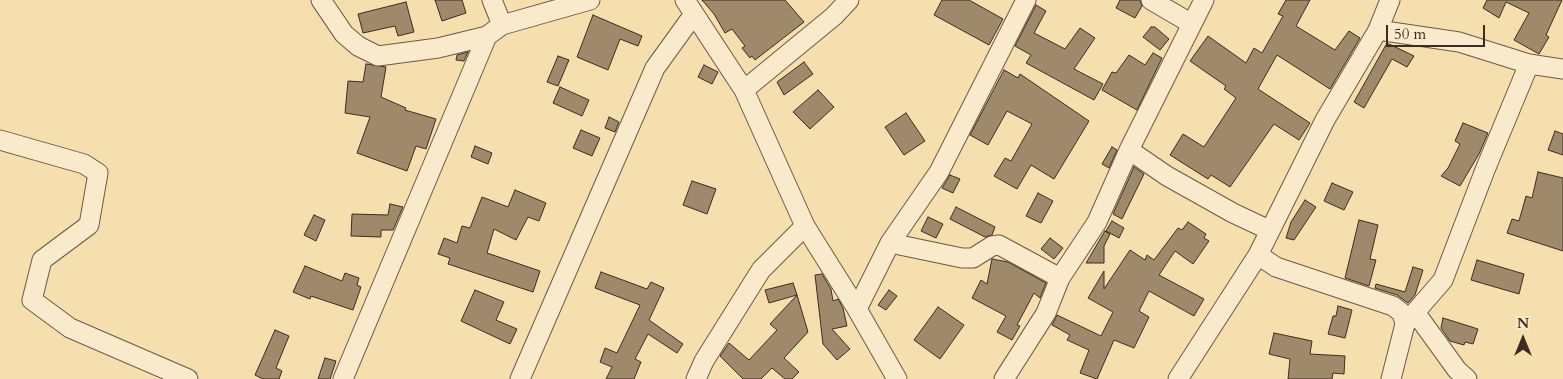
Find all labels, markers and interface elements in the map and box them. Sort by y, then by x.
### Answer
scale bar [1388,15,1487,47]
text: 50 m [1394,24,1426,44]
north arrow [1498,314,1548,364]
text: N [1517,314,1529,333]

